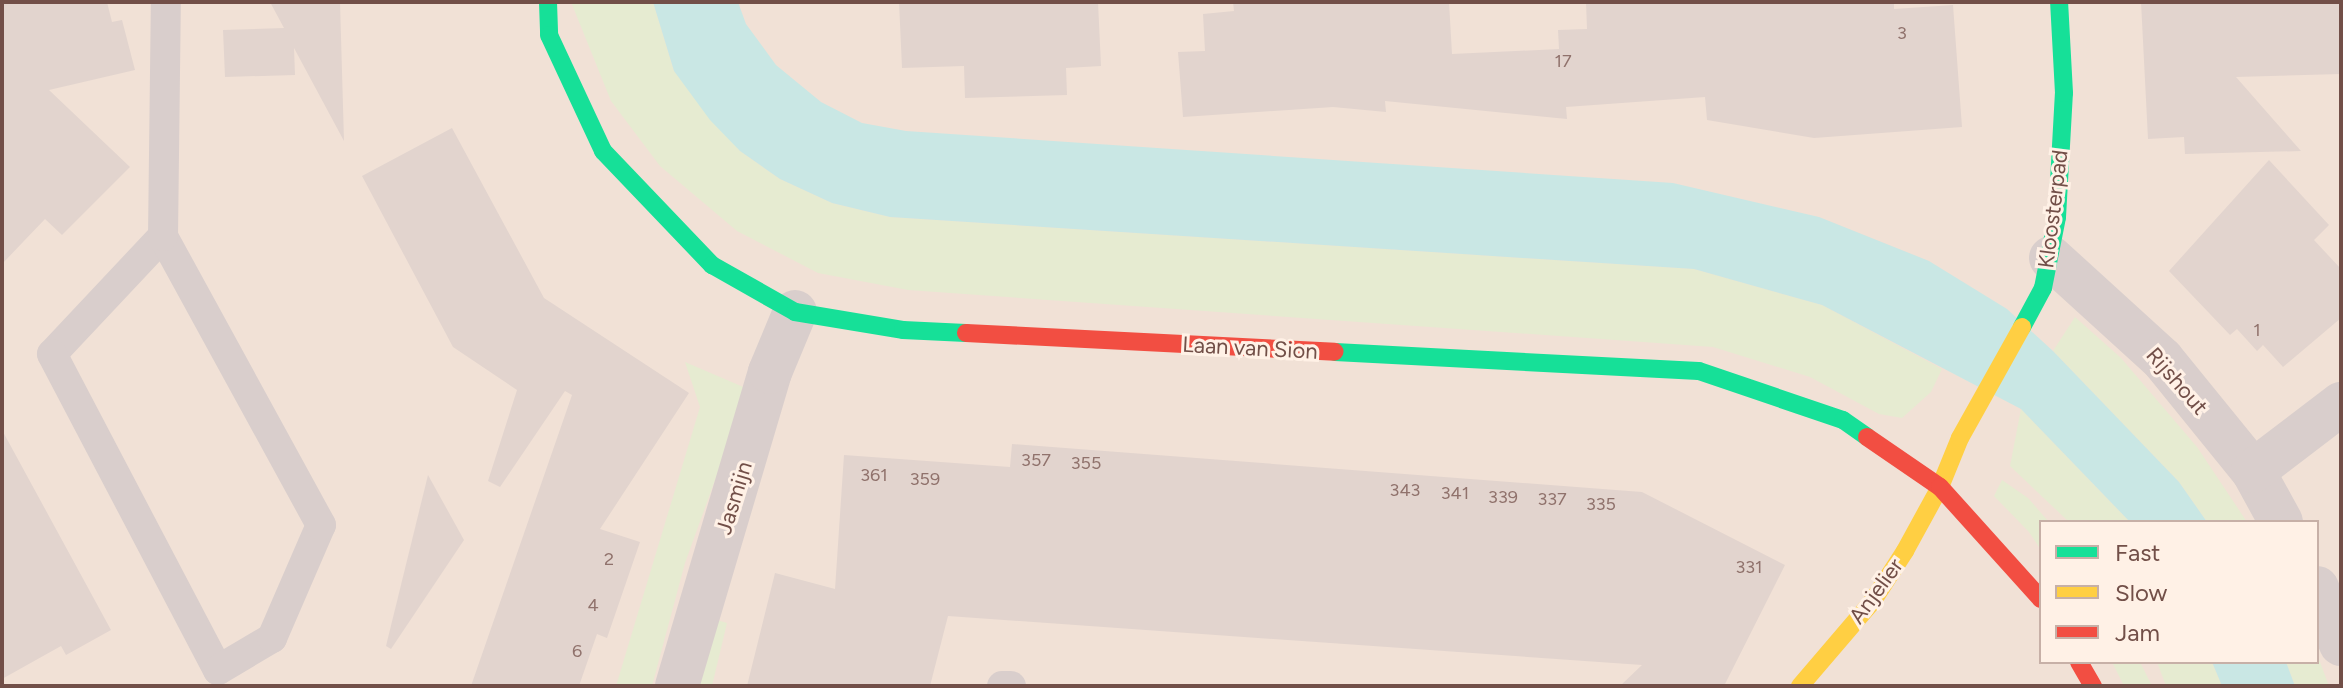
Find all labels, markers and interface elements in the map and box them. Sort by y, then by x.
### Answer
house number: 3 [1897,22,1907,44]
house number: 17 [1554,50,1572,72]
street label: Kloosterpad [2033,148,2073,270]
house number: 1 [2253,319,2261,341]
street label: Laan van Sion [1182,331,1318,365]
street label: Rijshout [2141,342,2213,420]
house number: 357 [1021,449,1051,471]
house number: 355 [1071,452,1101,474]
street label: Jasmijn [710,458,758,538]
house number: 361 [860,464,888,486]
house number: 359 [910,468,940,490]
house number: 343 [1390,479,1420,501]
house number: 341 [1441,482,1469,504]
house number: 339 [1488,486,1518,508]
house number: 337 [1537,488,1567,510]
house number: 335 [1586,493,1616,515]
legend [2039,520,2319,664]
text: Fast [2115,538,2160,567]
house number: 2 [604,548,614,570]
street label: Anjelier [1843,553,1909,629]
house number: 331 [1735,556,1763,578]
text: Slow [2115,578,2167,607]
house number: 4 [587,594,599,616]
text: Jam [2115,618,2160,647]
house number: 6 [572,640,582,662]

